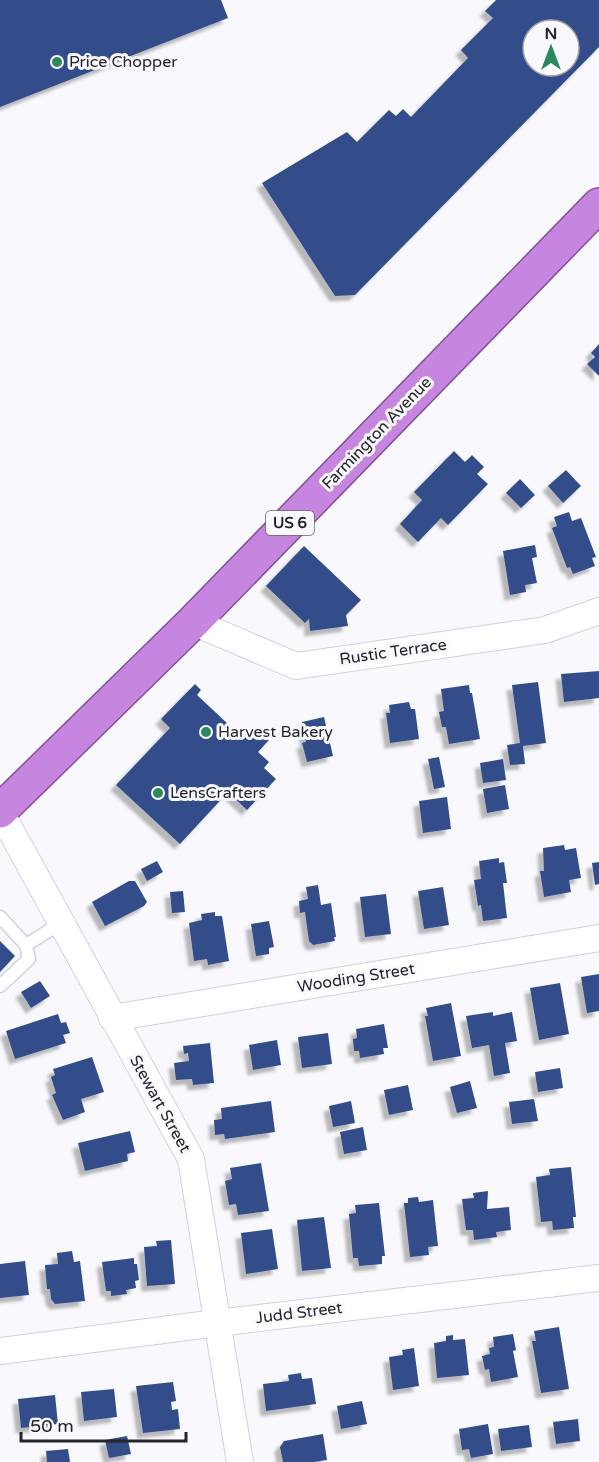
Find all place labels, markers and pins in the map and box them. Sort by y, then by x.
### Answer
place label: Price Chopper [69,52,178,72]
marker: Price Chopper [50,55,64,69]
place label: Harvest Bakery [218,722,333,742]
marker: Harvest Bakery [199,725,213,739]
place label: LensCrafters [170,783,266,803]
marker: LensCrafters [151,786,165,800]

